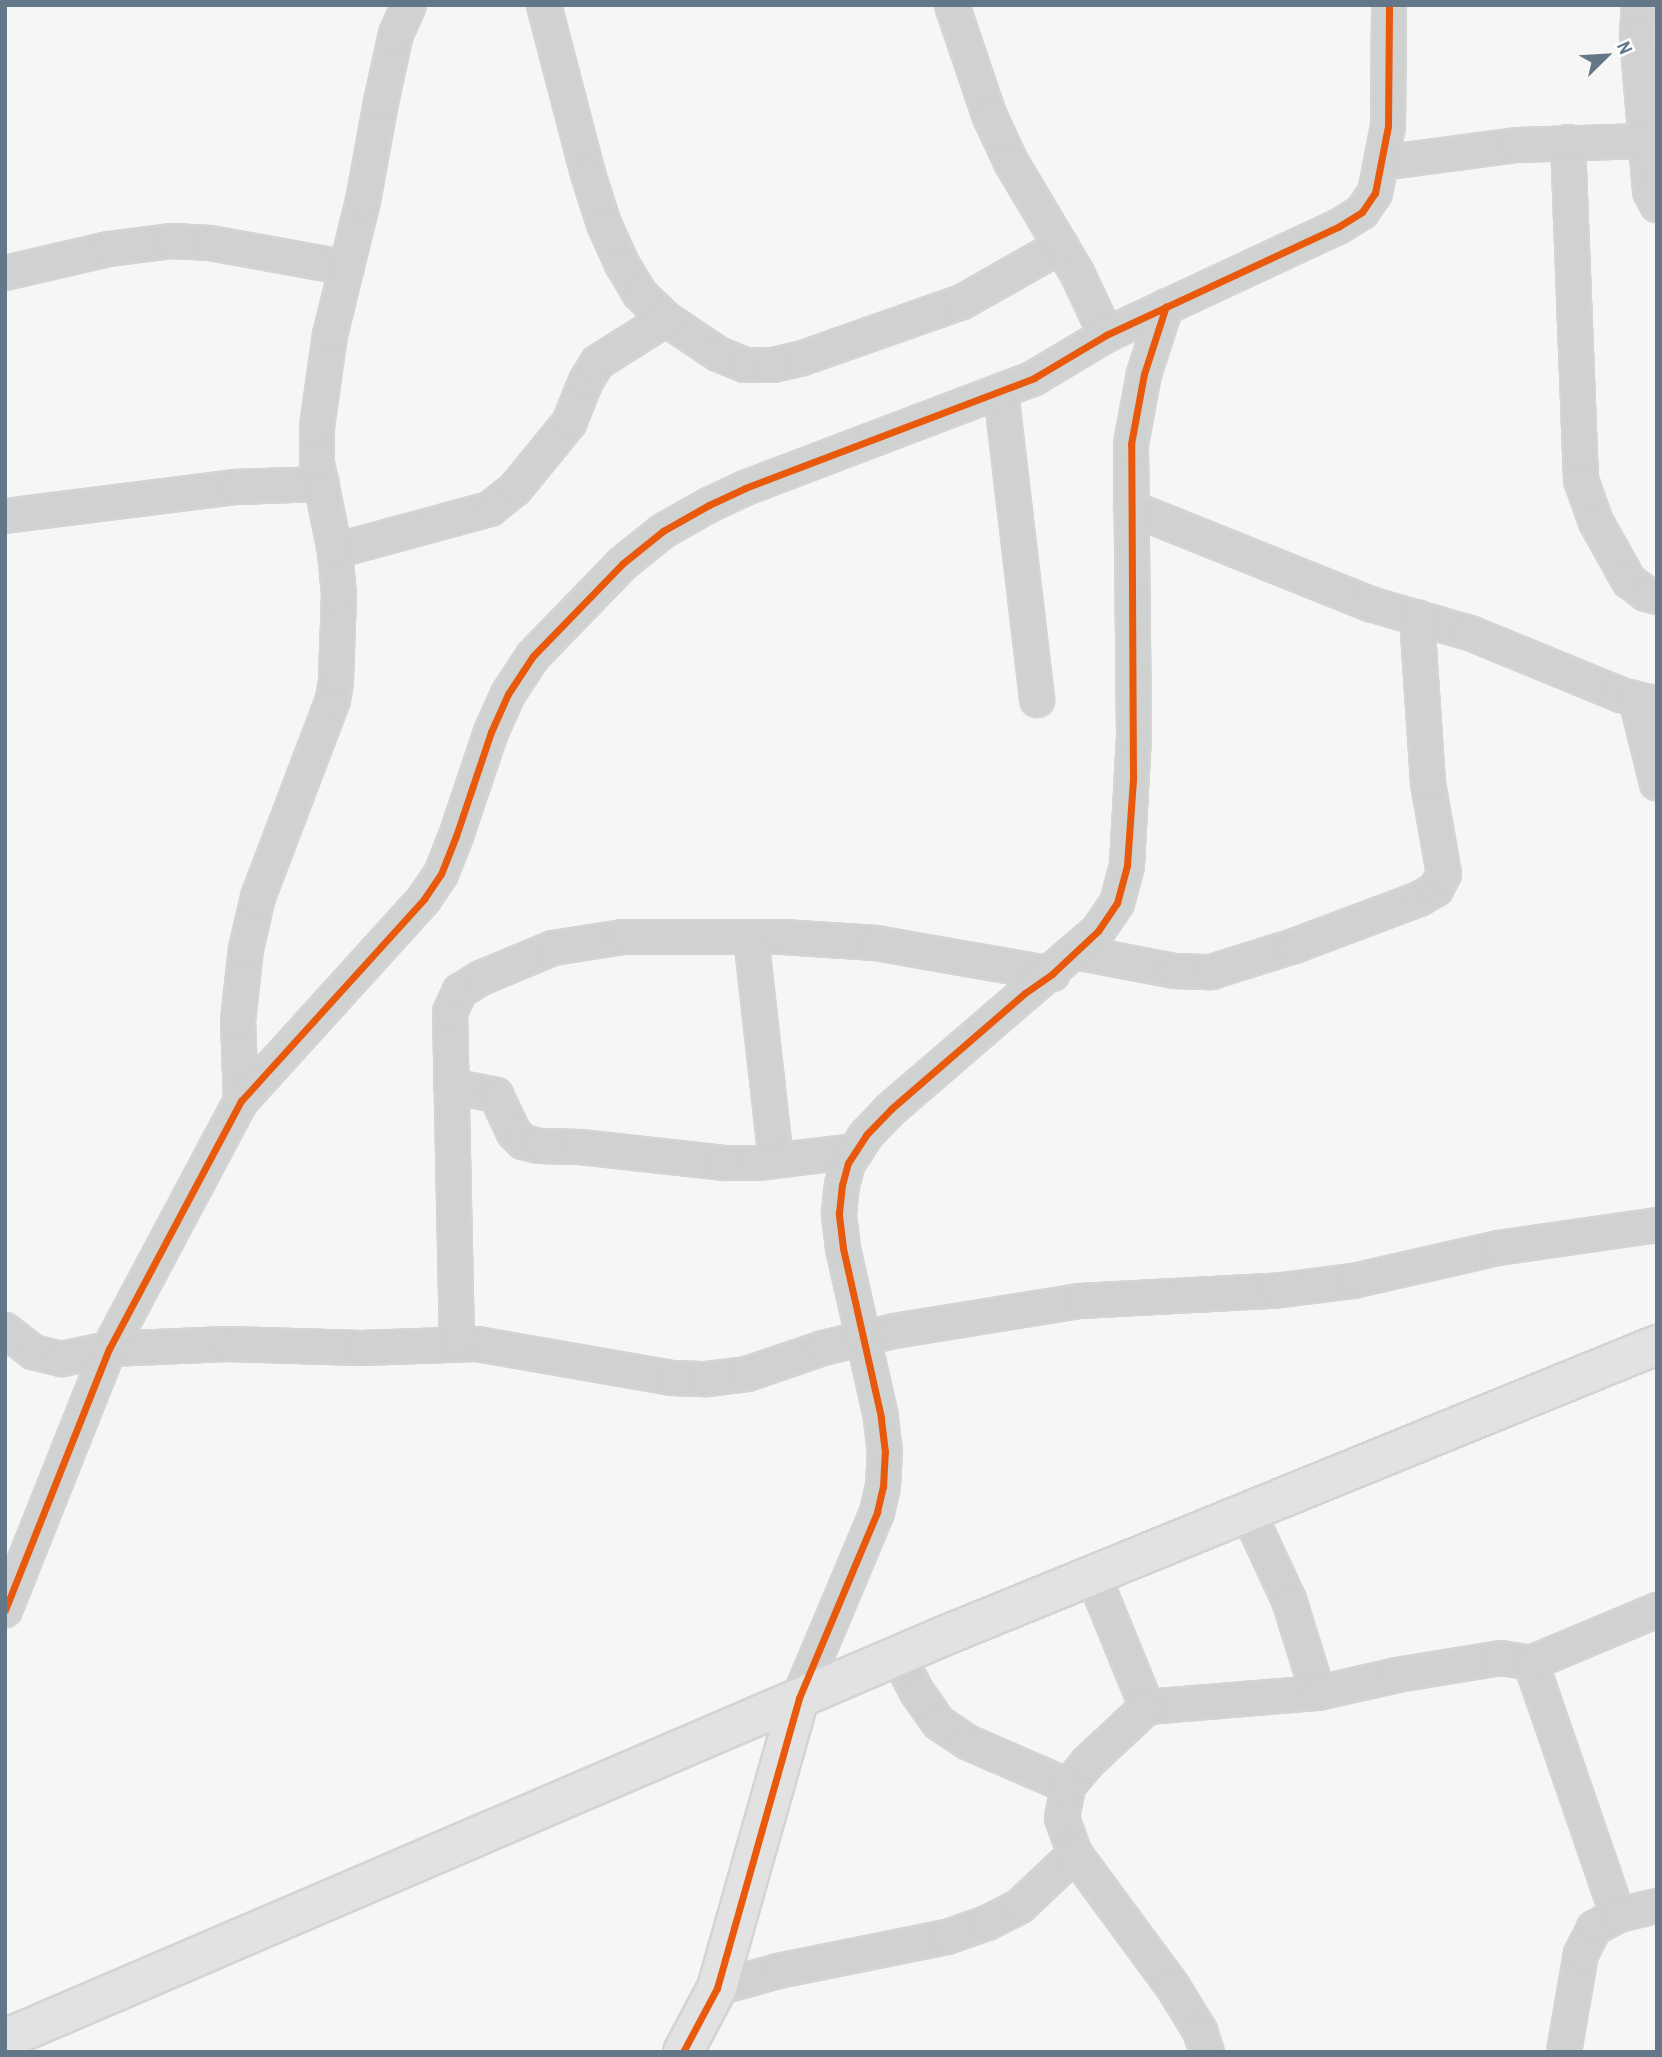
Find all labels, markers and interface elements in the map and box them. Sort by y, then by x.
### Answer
north arrow [1571,21,1641,91]
text: N [1611,37,1639,58]

